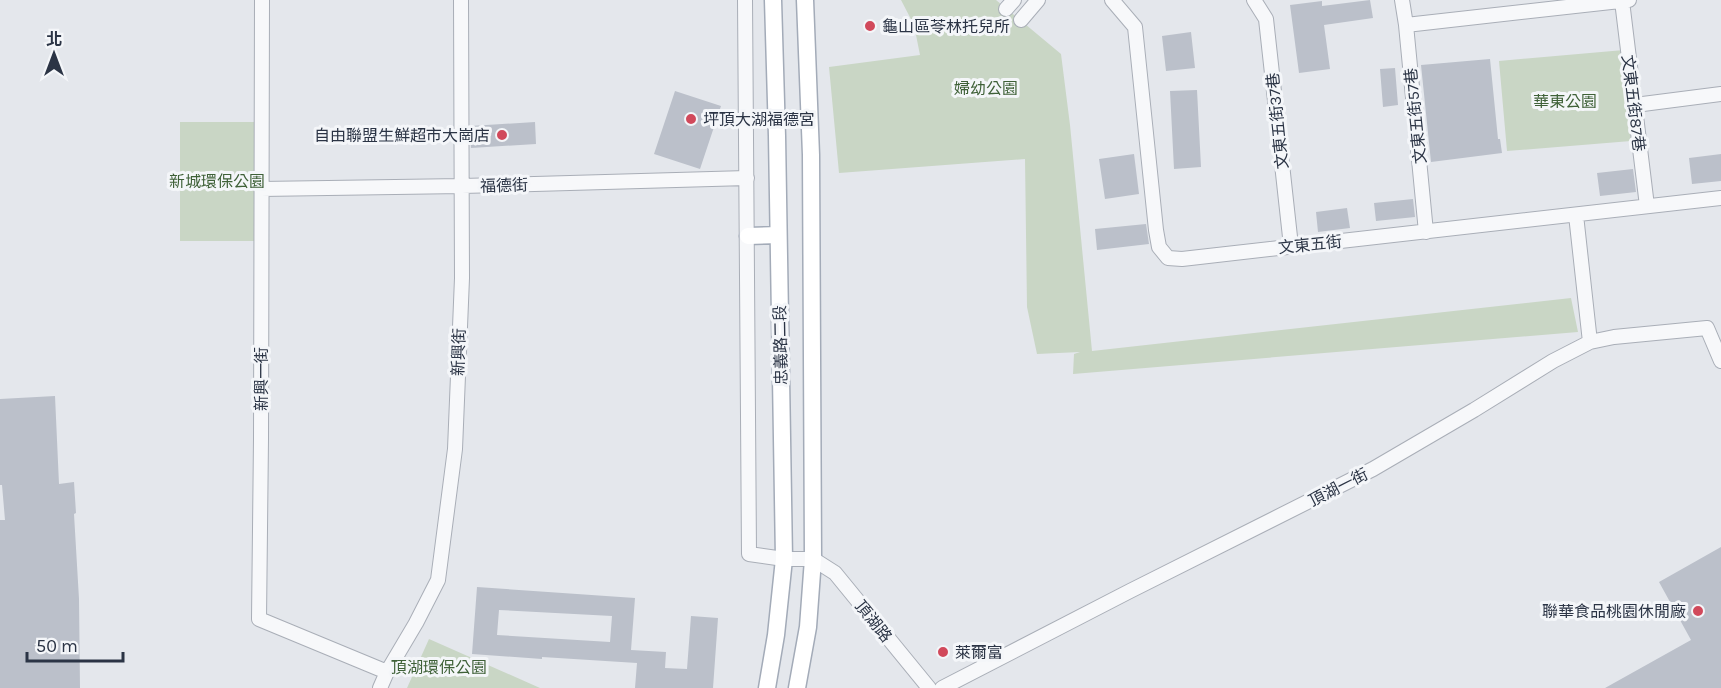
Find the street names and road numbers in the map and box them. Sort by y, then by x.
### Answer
street label: 文東五街87巷 [1618,54,1649,153]
street label: 文東五街57巷 [1401,67,1430,165]
street label: 文東五街37巷 [1263,72,1292,170]
street label: 福德街 [480,175,528,196]
street label: 文東五街 [1277,232,1343,257]
street label: 忠義路二段 [770,305,791,385]
street label: 新興街 [448,328,469,376]
street label: 新興一街 [252,347,271,411]
street label: 頂湖一街 [1305,464,1371,510]
street label: 頂湖路 [851,597,896,646]

